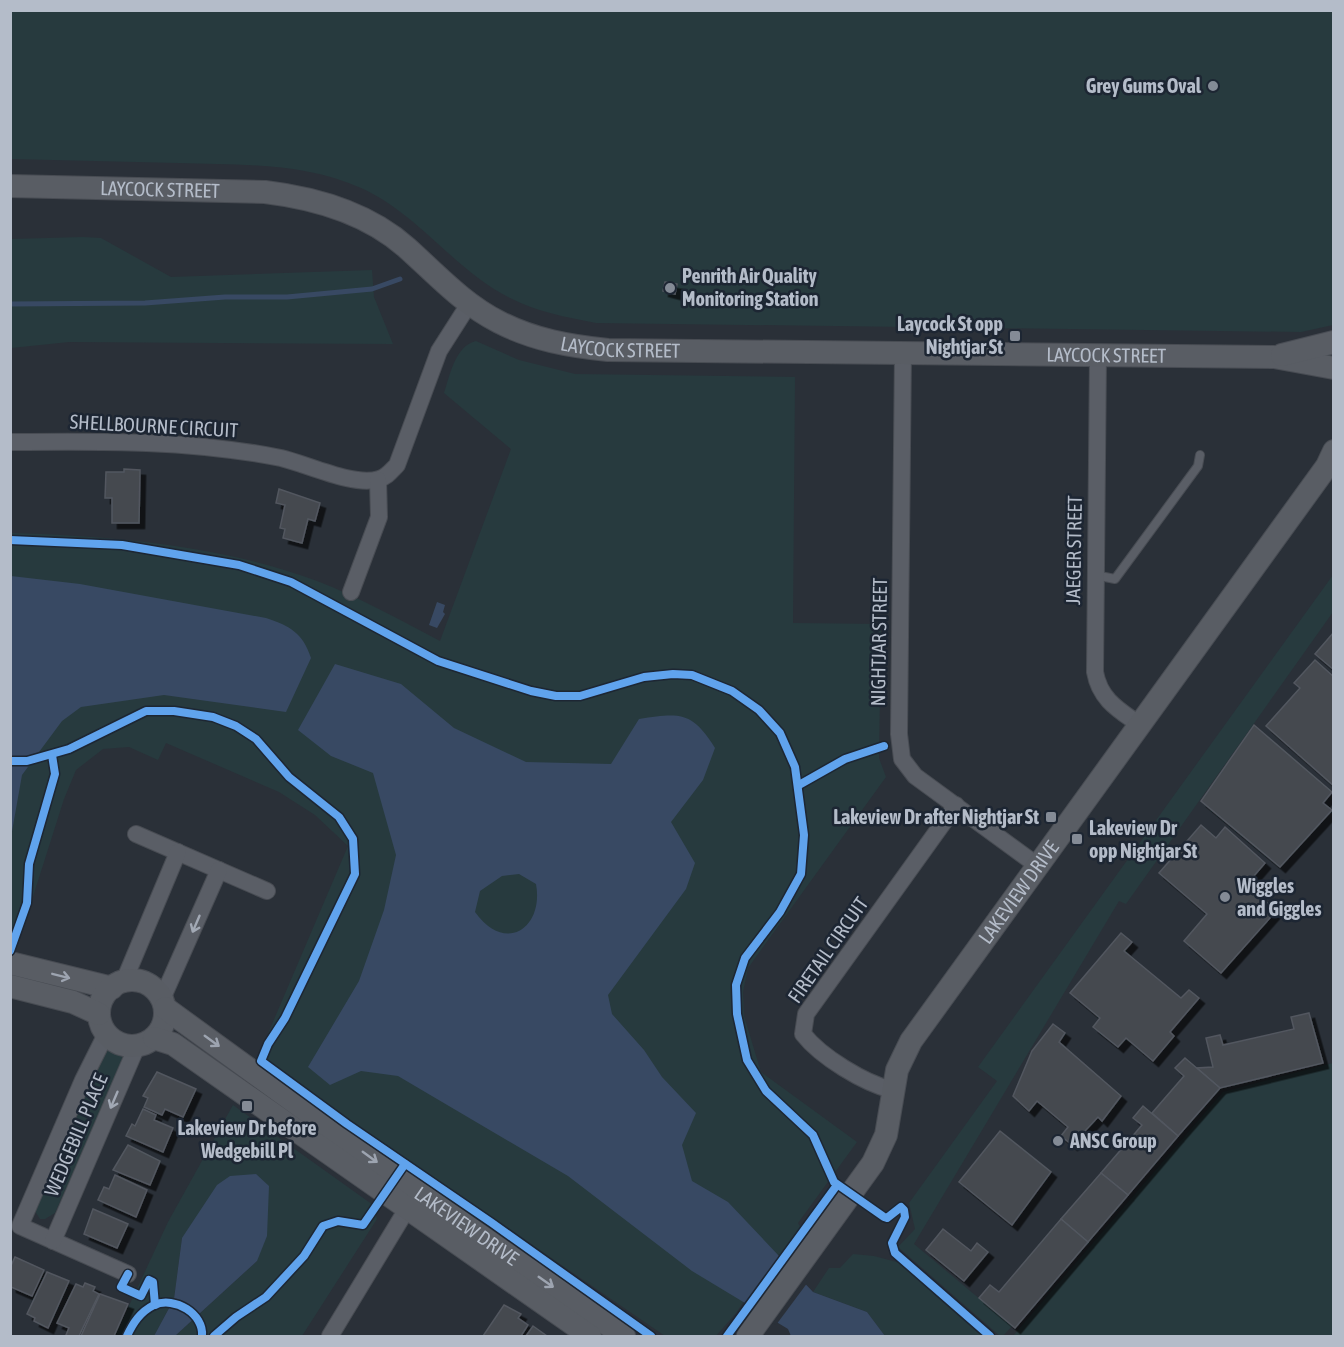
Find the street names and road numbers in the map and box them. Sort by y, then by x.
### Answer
street label: LAYCOCK STREET [100,176,220,202]
street label: LAYCOCK STREET [559,331,680,362]
street label: LAYCOCK STREET [1046,343,1166,367]
street label: SHELLBOURNE CIRCUIT [69,410,239,441]
street label: JAEGER STREET [1061,495,1086,605]
street label: NIGHTJAR STREET [866,577,891,707]
street label: LAKEVIEW DRIVE [973,836,1063,948]
street label: FIRETAIL CIRCUIT [783,892,873,1007]
street label: WEDGEBILL PLACE [39,1070,112,1200]
street label: LAKEVIEW DRIVE [410,1181,523,1270]

